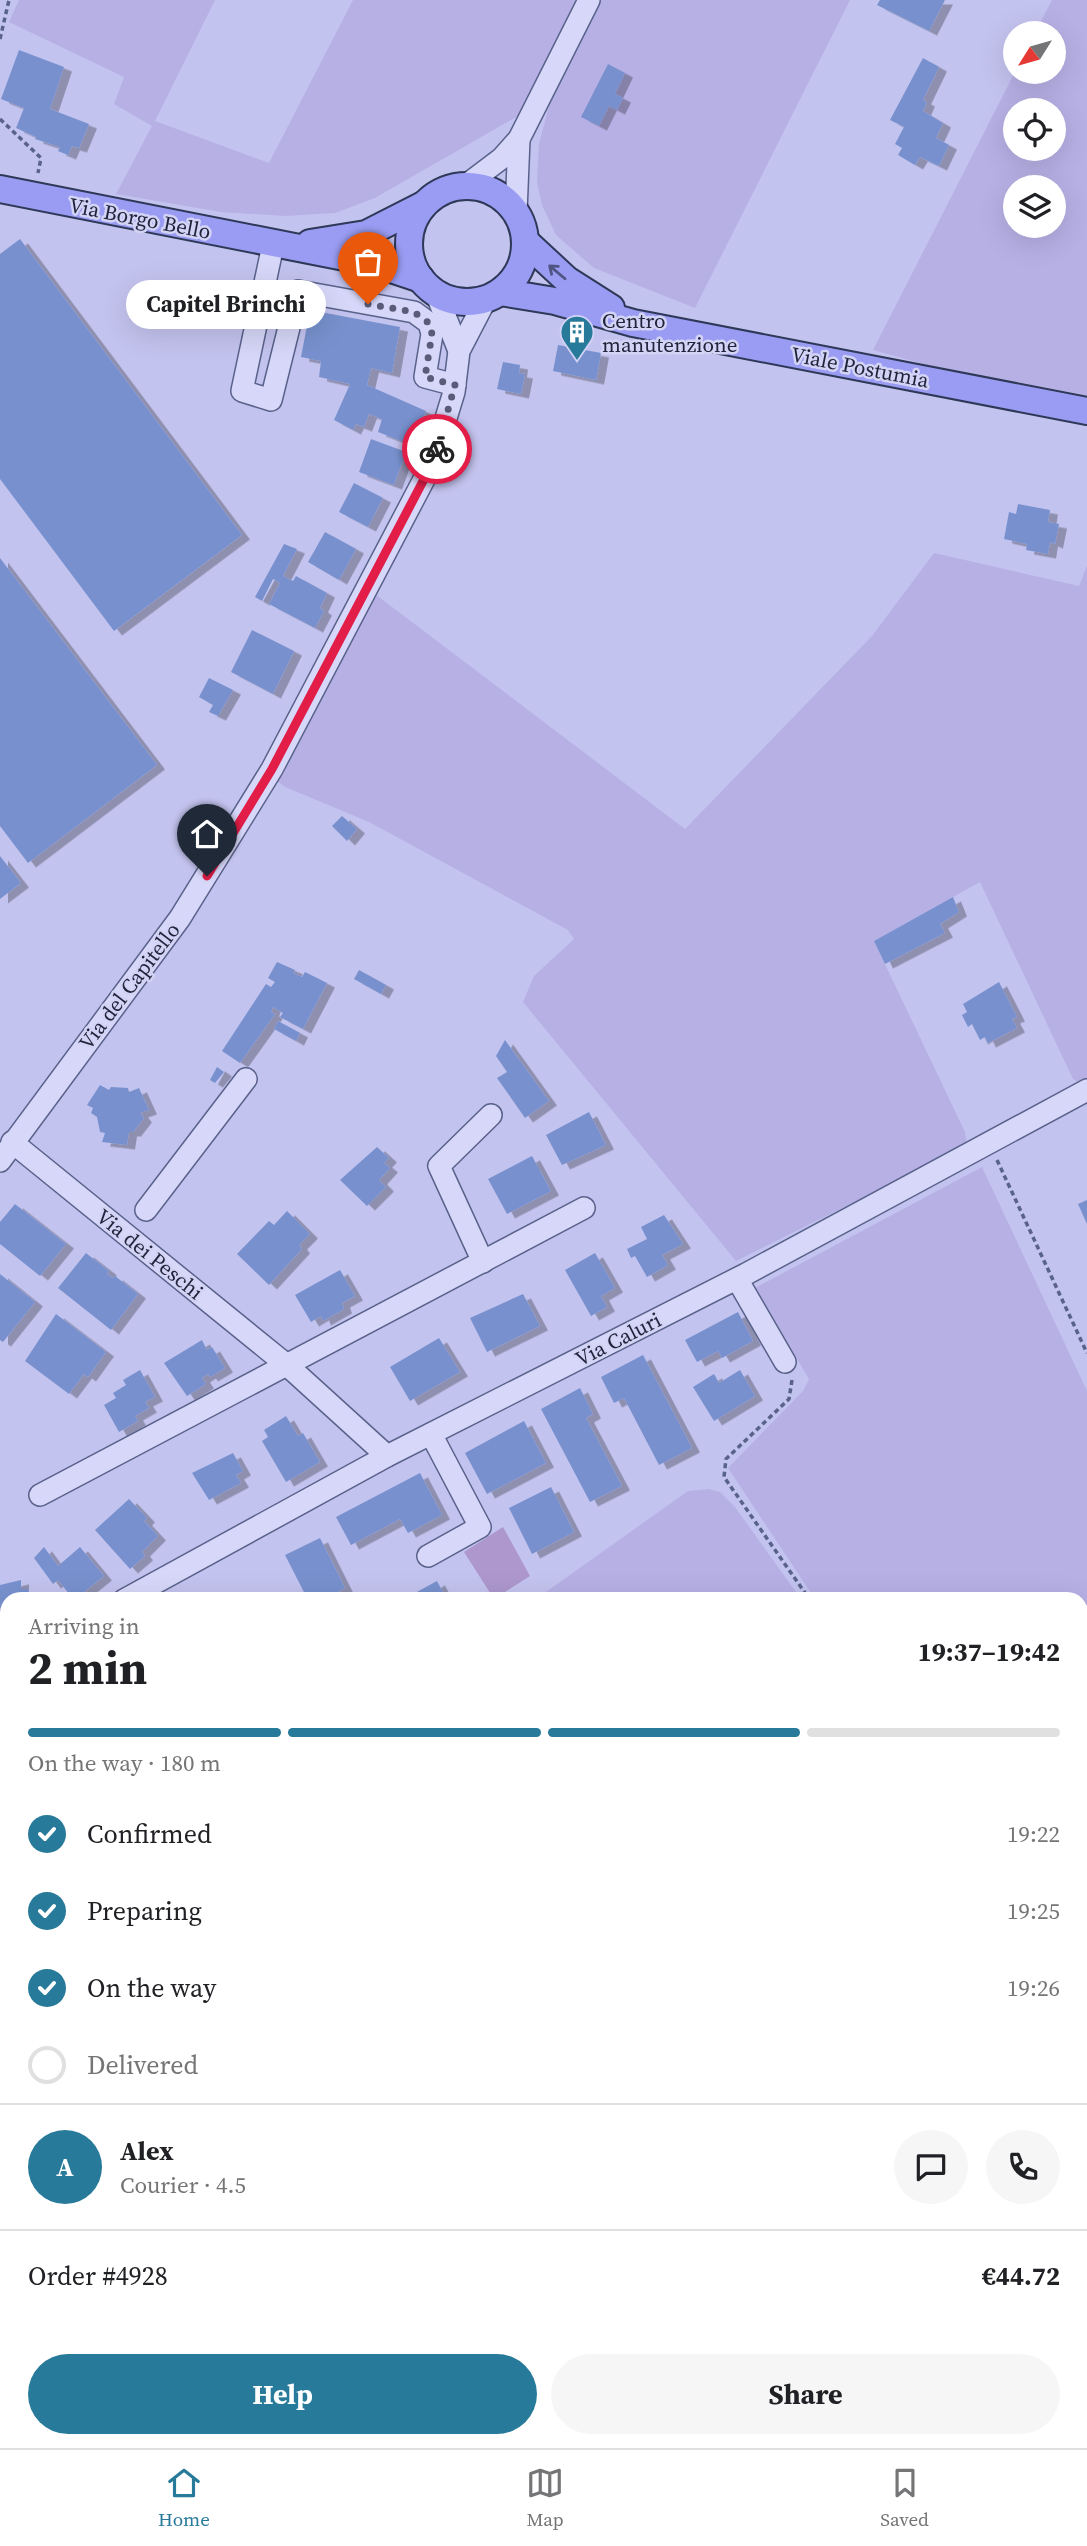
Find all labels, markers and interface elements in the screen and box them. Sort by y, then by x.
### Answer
north arrow [1003,21,1066,84]
map controls [1003,21,1066,238]
button: locate [1003,98,1066,161]
button: layers [1003,175,1066,238]
street label: Via Borgo Bello [67,190,213,246]
pin [338,232,398,304]
icon: bag [349,243,387,281]
one-way arrow [548,264,566,279]
callout: Capitel Brinchi [126,280,326,328]
text: Capitel Brinchi [146,288,306,320]
place label: Centro manutenzione [602,306,737,359]
building icon: Centro manutenzione [558,313,596,362]
street label: Viale Postumia [789,339,932,395]
courier [402,414,472,484]
icon: bike [418,430,456,468]
pin [177,804,237,876]
icon: home [188,815,226,853]
street label: Via del Capitello [72,916,186,1056]
street label: Via dei Peschi [90,1202,210,1306]
street label: Via Caluri [570,1305,666,1373]
text: Arriving in [28,1610,140,1642]
text: 19:37–19:42 [918,1634,1060,1670]
text: 2 min [28,1636,147,1699]
text: On the way · 180 m [28,1747,221,1779]
icon: check [28,1815,66,1853]
text: Confirmed [87,1816,212,1852]
text: 19:22 [1007,1818,1060,1850]
icon: check [28,1892,66,1930]
text: Preparing [87,1893,202,1929]
text: 19:25 [1007,1895,1060,1927]
icon: check [28,1969,66,2007]
text: On the way [87,1970,216,2006]
text: 19:26 [1007,1972,1060,2004]
text: Delivered [87,2047,198,2083]
button: chat [894,2130,968,2204]
button: phone [986,2130,1060,2204]
text: Alex [120,2133,174,2169]
text: A [56,2149,74,2185]
text: Courier · 4.5 [120,2169,246,2201]
text: Order #4928 [28,2258,168,2294]
text: €44.72 [982,2258,1060,2294]
button: Help [28,2354,537,2434]
button: Share [551,2354,1060,2434]
tab: Home [158,2464,210,2532]
tab: Map [526,2464,564,2532]
tab: Saved [880,2464,929,2532]

